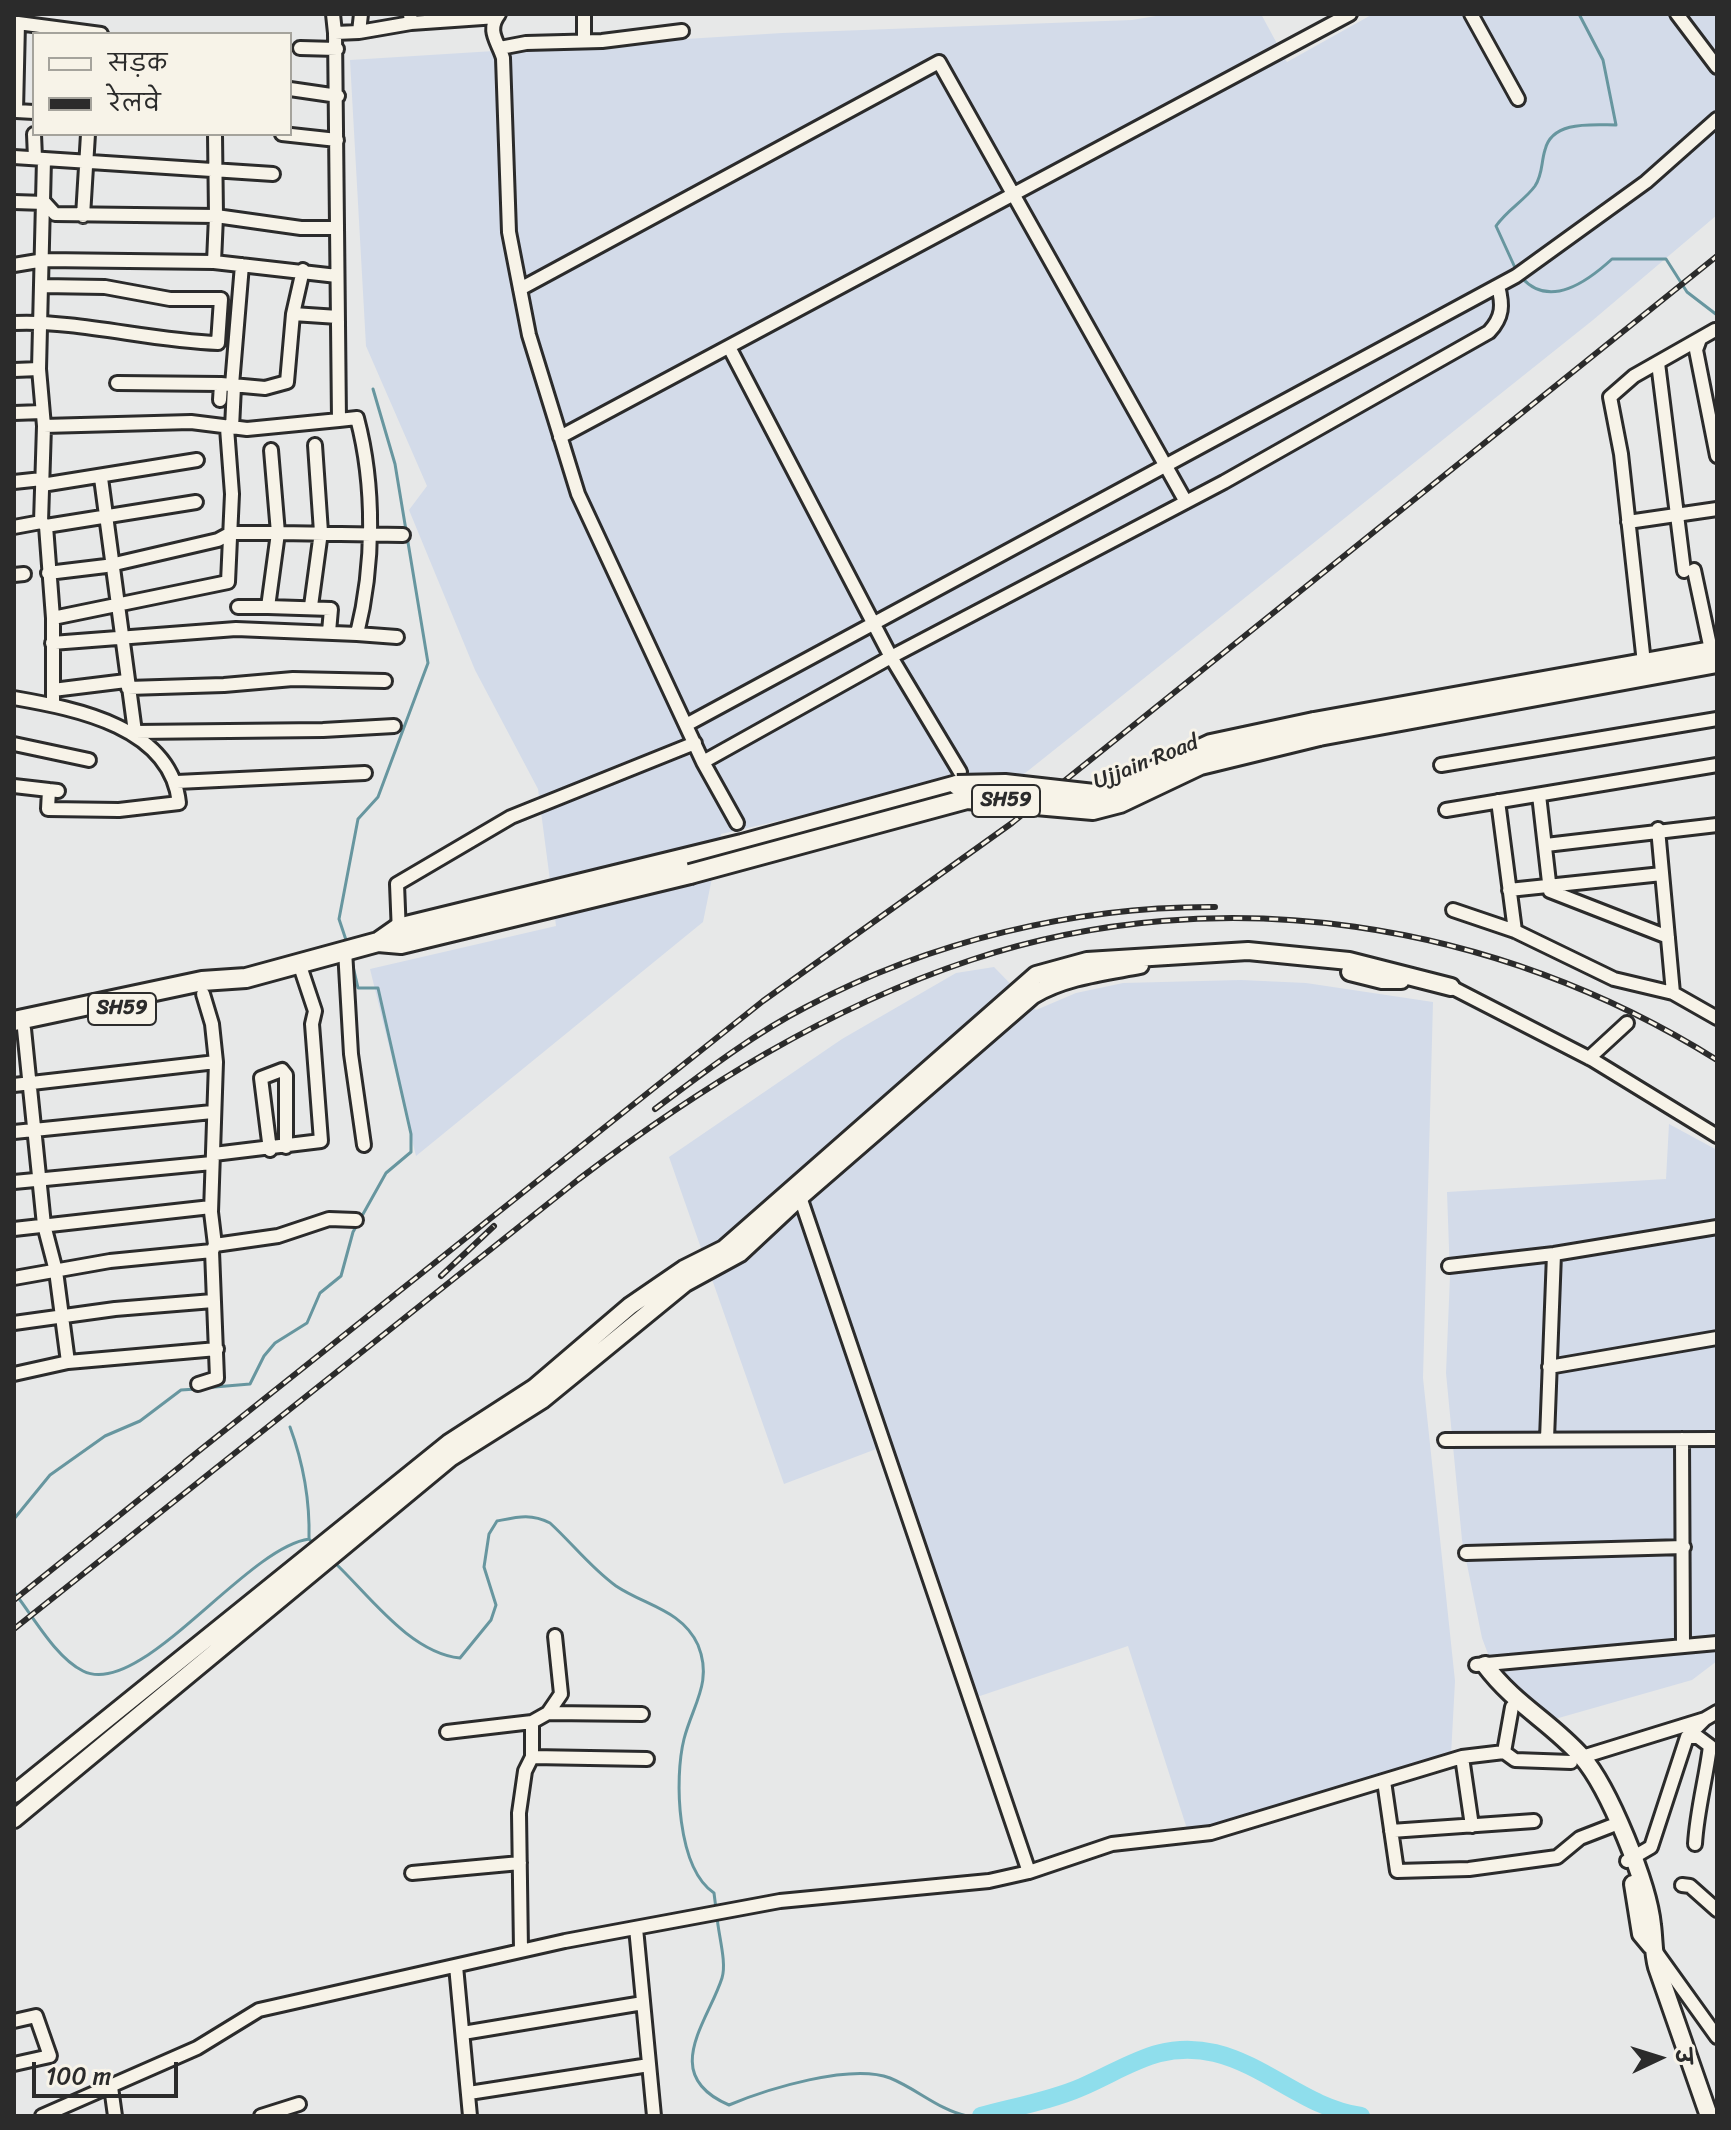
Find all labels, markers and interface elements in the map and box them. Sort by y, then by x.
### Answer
legend [32,32,292,136]
text: सड़क [108,42,167,84]
text: रेलवे [108,82,161,124]
street label: Ujjain Road [1090,730,1202,796]
road number: SH59 [972,785,1040,817]
road number: SH59 [88,993,156,1025]
north arrow [1619,2018,1699,2098]
scale bar [36,2046,182,2096]
text: उ [1663,2048,1703,2065]
text: 100 m [46,2055,111,2097]

